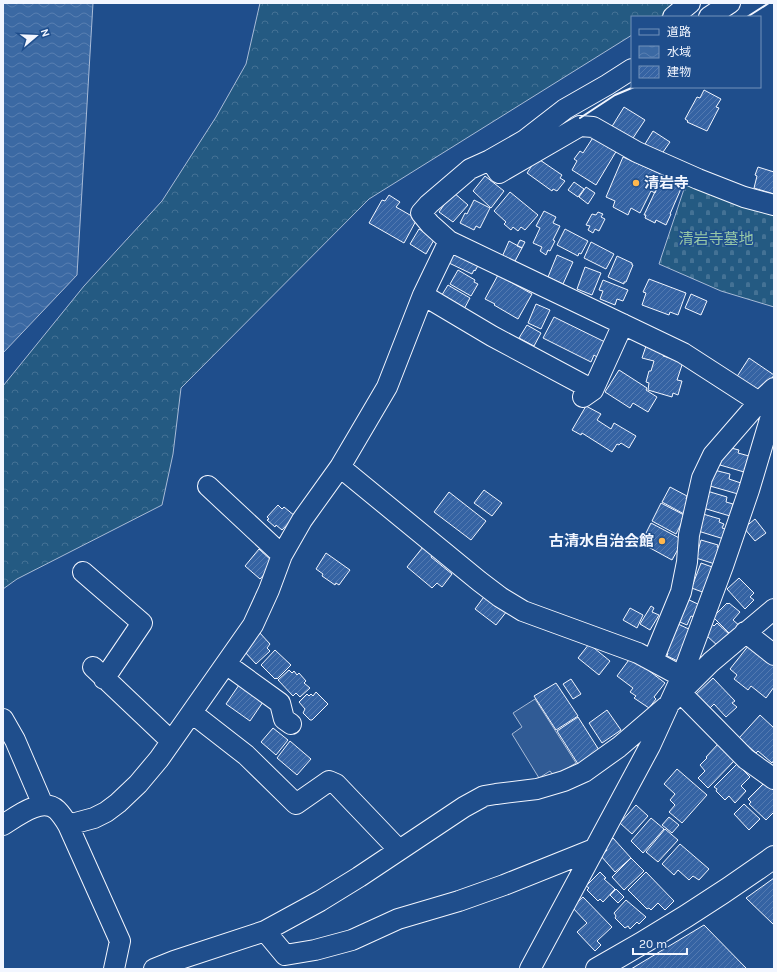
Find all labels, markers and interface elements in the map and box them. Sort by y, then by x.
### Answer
north arrow [16,16,56,56]
legend [631,16,761,88]
text: 道路 [667,25,691,39]
text: N [38,27,52,39]
text: 水域 [667,45,691,59]
text: 建物 [667,65,691,79]
place label: 清岩寺 [644,174,689,192]
marker: 清岩寺 [631,178,641,188]
park label: 清岩寺墓地 [678,230,754,248]
place label: 古清水自治会館 [549,532,654,550]
marker: 古清水自治会館 [657,536,667,546]
scale bar [633,930,687,956]
text: 20 m [639,937,667,951]

